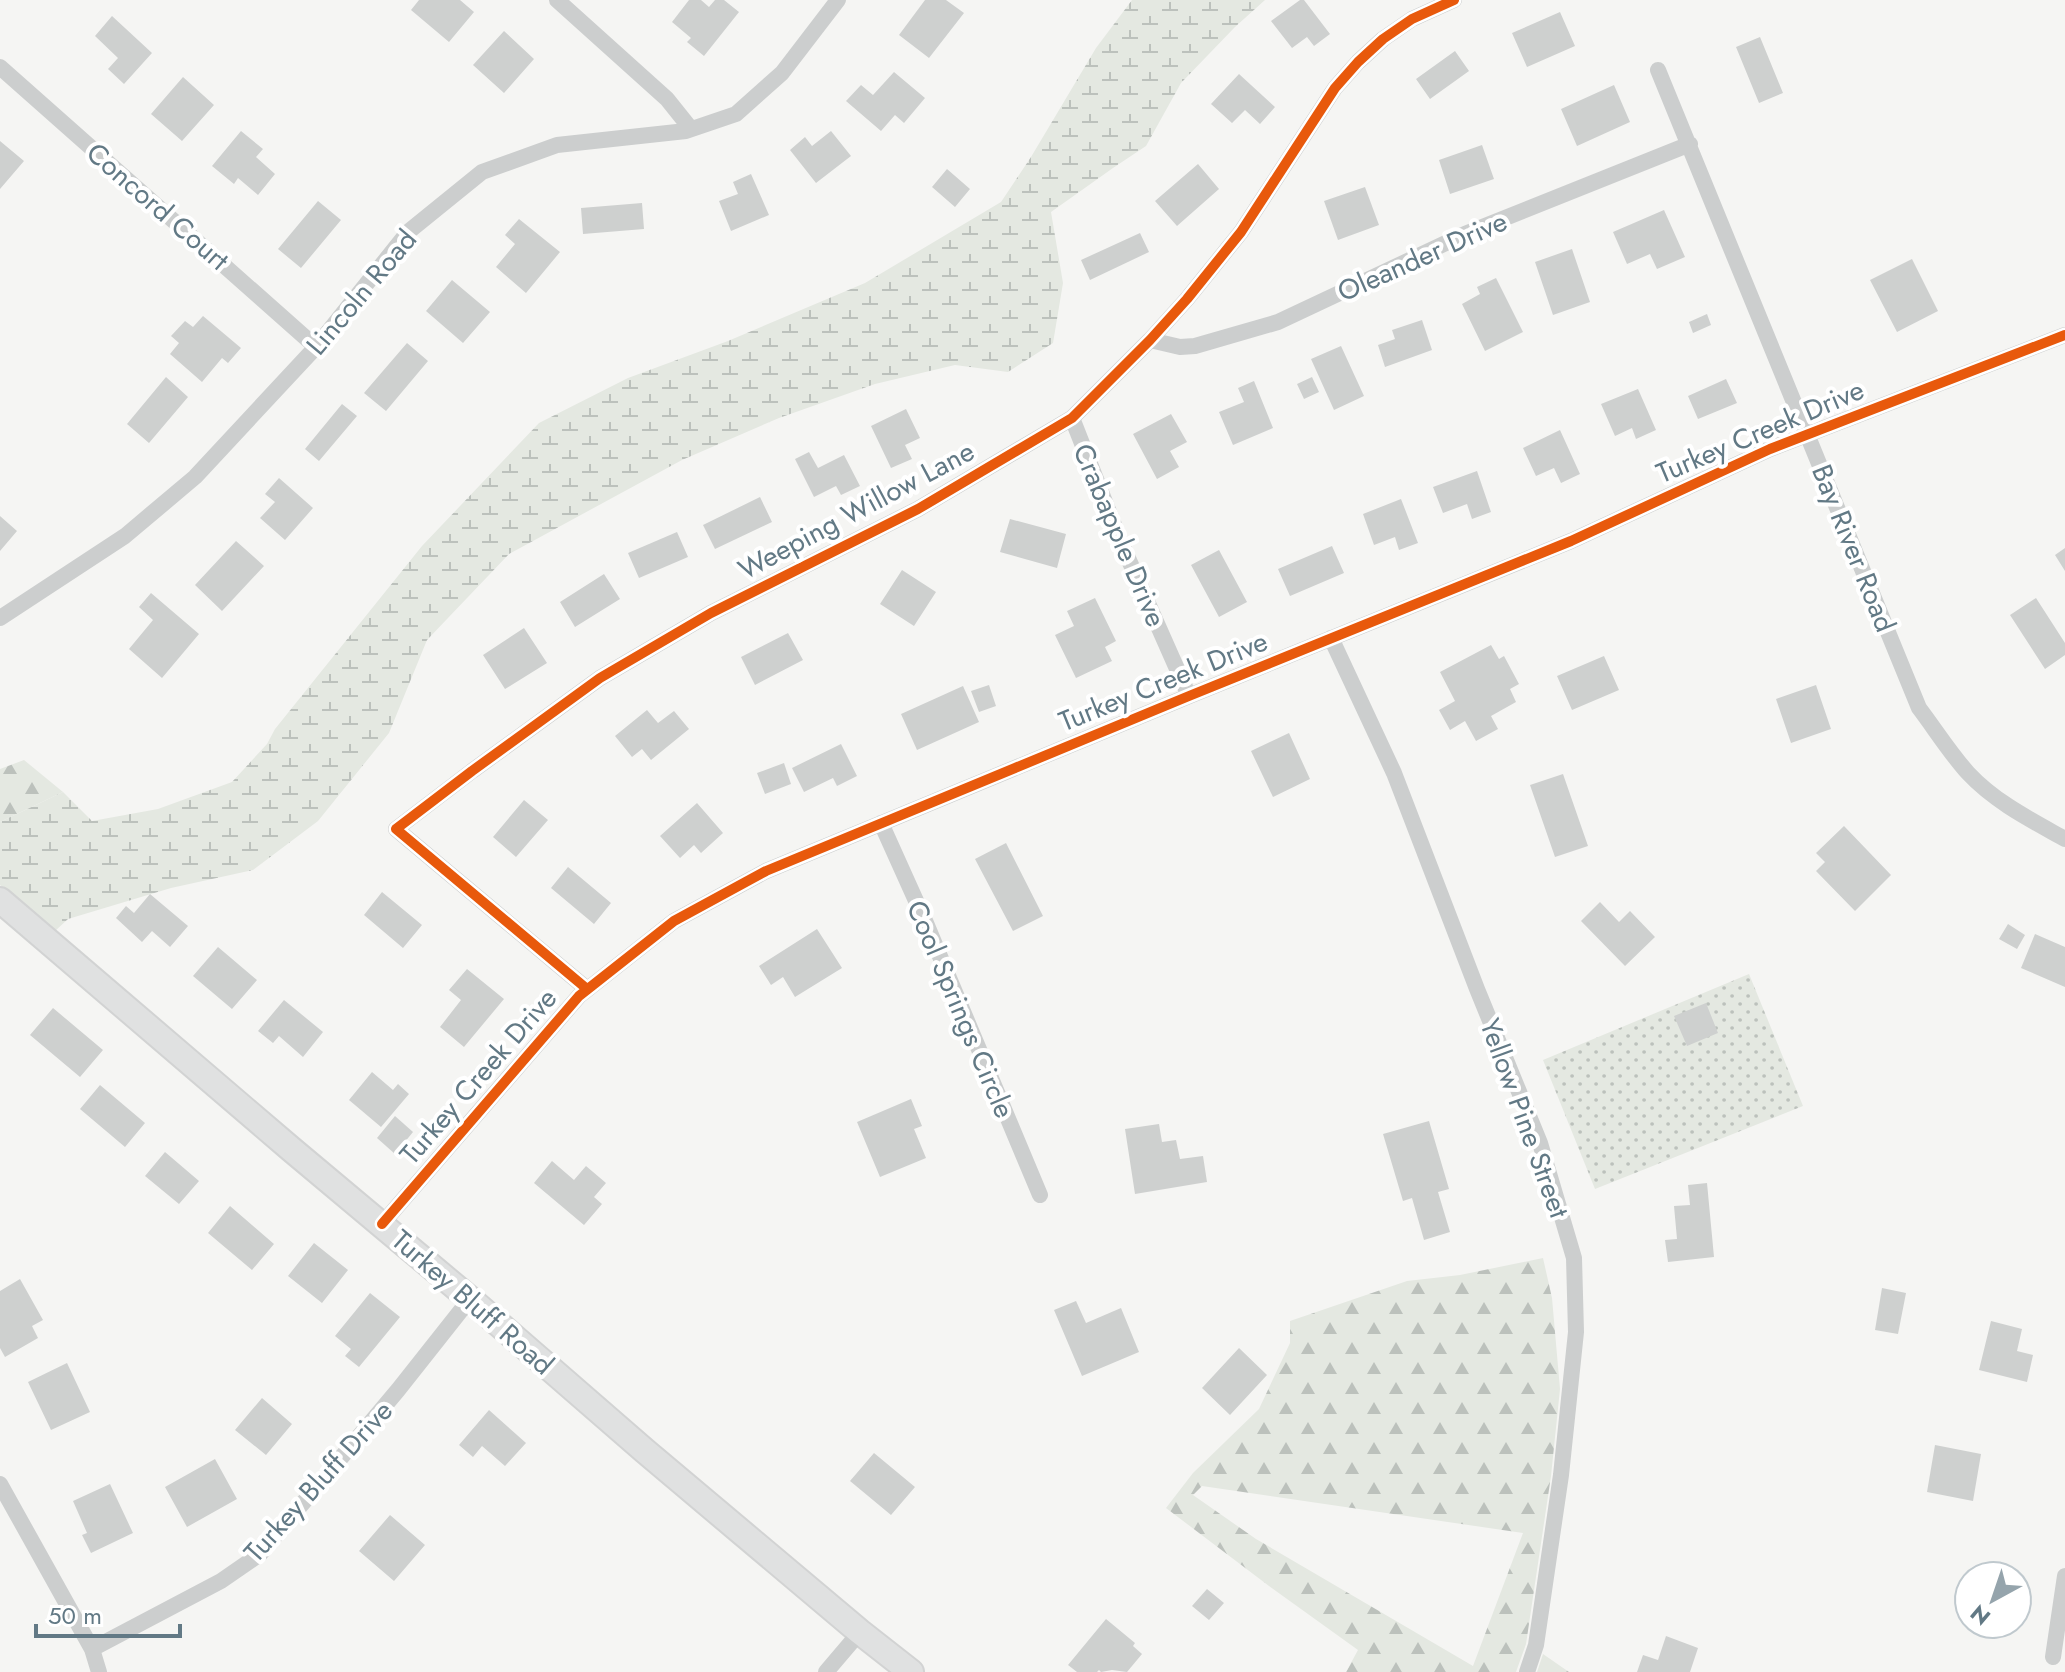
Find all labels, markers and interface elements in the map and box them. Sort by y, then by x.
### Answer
street label: Concord Court [77,133,238,280]
street label: Oleander Drive [1331,201,1514,312]
street label: Lincoln Road [296,220,426,364]
street label: Turkey Creek Drive [1650,369,1870,494]
street label: Weeping Willow Lane [731,431,982,590]
street label: Crabapple Drive [1063,437,1177,633]
street label: Bay River Road [1801,458,1906,638]
street label: Turkey Creek Drive [1053,621,1274,742]
street label: Cool Springs Circle [896,894,1025,1124]
street label: Turkey Creek Drive [390,979,567,1174]
street label: Yellow Pine Street [1469,1013,1580,1224]
street label: Turkey Bluff Road [383,1220,563,1385]
street label: Turkey Bluff Drive [235,1391,402,1571]
north arrow [1953,1560,2033,1640]
scale bar [36,1588,180,1638]
text: N [1963,1597,1997,1633]
text: 50 m [48,1598,102,1633]

